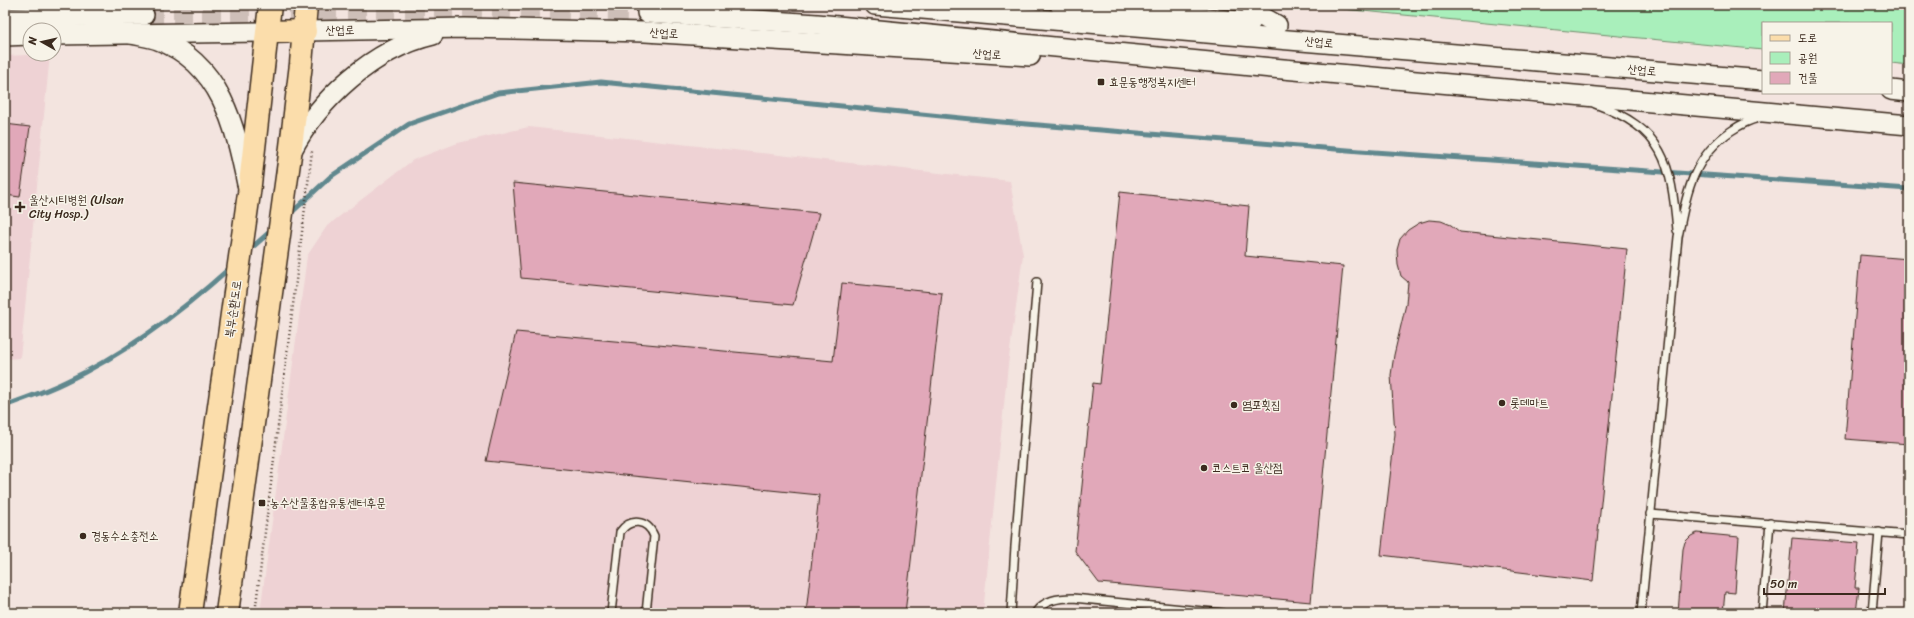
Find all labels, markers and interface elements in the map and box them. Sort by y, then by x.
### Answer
street label: 산업로 [325,19,355,41]
street label: 산업로 [649,21,679,45]
north arrow [22,22,62,62]
legend [1762,22,1892,94]
text: 도로 [1798,27,1817,49]
street label: 산업로 [1304,30,1334,54]
text: N [23,35,43,47]
street label: 산업로 [972,42,1002,66]
text: 공원 [1798,47,1817,69]
street label: 산업로 [1627,58,1657,82]
text: 건물 [1798,67,1818,89]
place label: 효문동행정복지센터 [1109,71,1196,93]
marker: 효문동행정복지센터 [1096,77,1106,87]
place label: 울산시티병원 (Ulsan City Hosp.) [29,189,124,225]
marker: 울산시티병원 (Ulsan City Hosp.) [14,201,26,213]
street label: 북부순환도로 [218,279,248,339]
place label: 롯데마트 [1510,392,1549,414]
place label: 염포횟집 [1242,394,1281,416]
marker: 롯데마트 [1497,398,1507,408]
marker: 염포횟집 [1229,400,1239,410]
place label: 코스트코 울산점 [1212,457,1283,479]
marker: 코스트코 울산점 [1199,463,1209,473]
place label: 농수산물종합유통센터후문 [270,492,386,514]
marker: 농수산물종합유통센터후문 [257,498,267,508]
place label: 경동수소충전소 [91,525,159,547]
marker: 경동수소충전소 [78,531,88,541]
scale bar [1764,570,1885,596]
text: 50 m [1770,573,1797,595]

